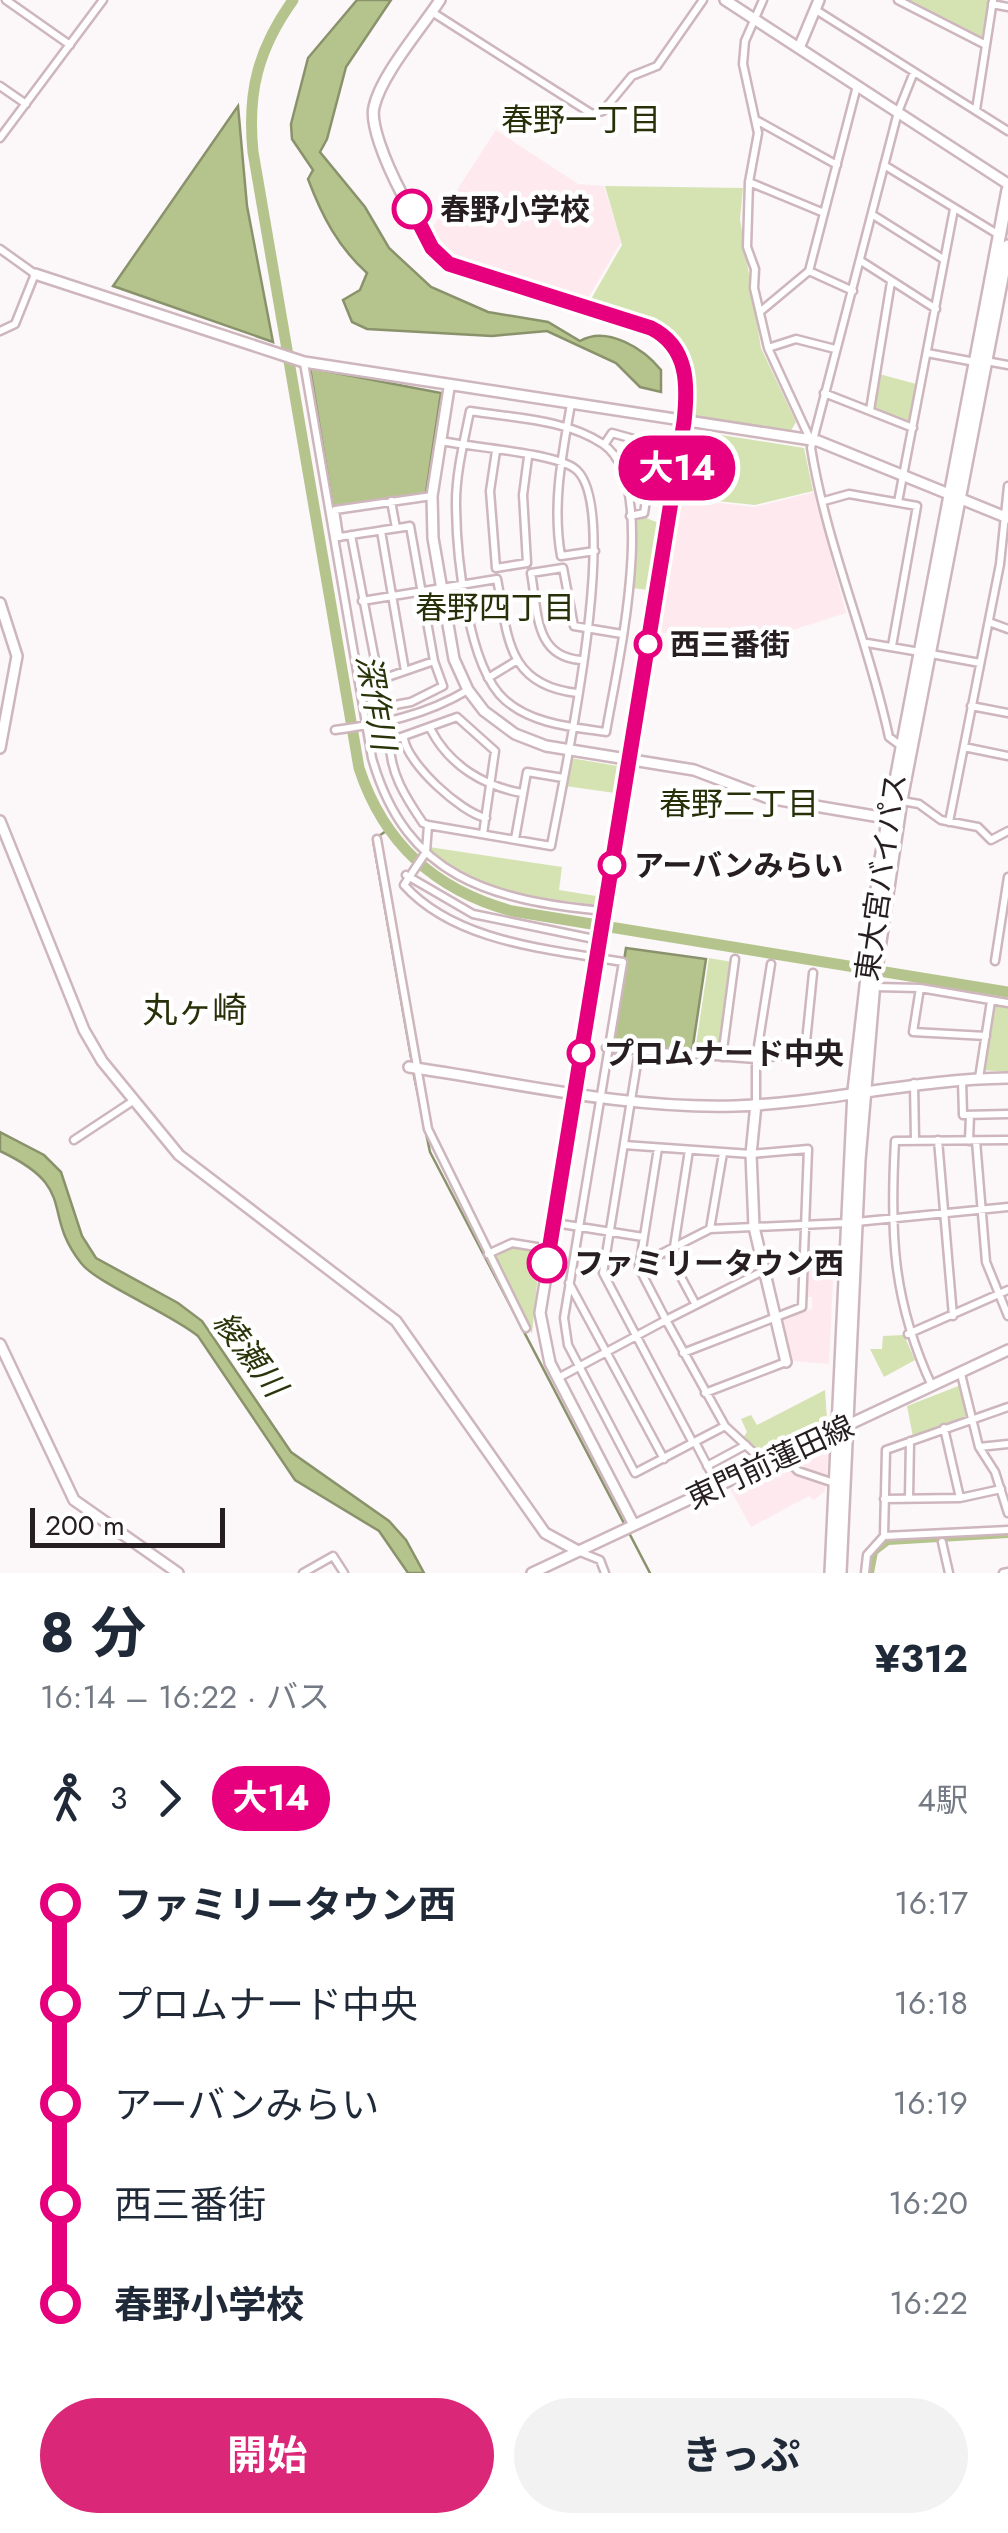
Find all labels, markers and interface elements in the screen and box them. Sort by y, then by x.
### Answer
district label: 春野一丁目 [501,97,661,143]
place label: 春野小学校 [440,188,590,231]
marker: 春野小学校 [393,190,431,228]
line badge: 大14 [620,436,734,500]
text: 大14 [638,443,716,493]
district label: 春野四丁目 [415,585,575,631]
place label: 西三番街 [670,623,790,666]
marker: 西三番街 [635,631,661,657]
water label: 深作川 [345,651,408,756]
street label: 東大宮バイパス [845,770,917,984]
district label: 春野二丁目 [659,781,819,827]
place label: アーバンみらい [634,844,843,887]
marker: アーバンみらい [599,852,625,878]
district label: 丸ヶ崎 [142,985,248,1035]
place label: プロムナード中央 [604,1032,844,1075]
marker: プロムナード中央 [568,1040,594,1066]
place label: ファミリータウン西 [574,1242,844,1285]
marker: ファミリータウン西 [528,1244,566,1282]
water label: 綾瀬川 [203,1302,299,1409]
street label: 東門前蓮田線 [679,1404,861,1520]
scale bar [30,1503,225,1548]
text: 200 m [45,1505,125,1546]
text: 8 分 [40,1593,146,1673]
text: ¥312 [875,1631,968,1686]
text: 16:14 – 16:22 · バス [40,1674,330,1720]
icon: walk [40,1771,95,1826]
icon: forward [142,1771,197,1826]
text: 大14 [232,1773,310,1823]
text: 3 [110,1775,127,1821]
text: 4駅 [917,1777,968,1823]
text: ファミリータウン西 [114,1877,456,1932]
text: 16:17 [894,1880,968,1926]
text: プロムナード中央 [114,1977,418,2032]
text: 16:18 [894,1980,968,2026]
text: アーバンみらい [114,2077,379,2132]
text: 16:19 [893,2080,968,2126]
text: 西三番街 [114,2177,266,2232]
text: 16:20 [888,2180,968,2226]
text: 春野小学校 [114,2277,304,2332]
text: 16:22 [889,2280,968,2326]
button: 開始 [40,2398,494,2513]
button: きっぷ [514,2398,968,2513]

